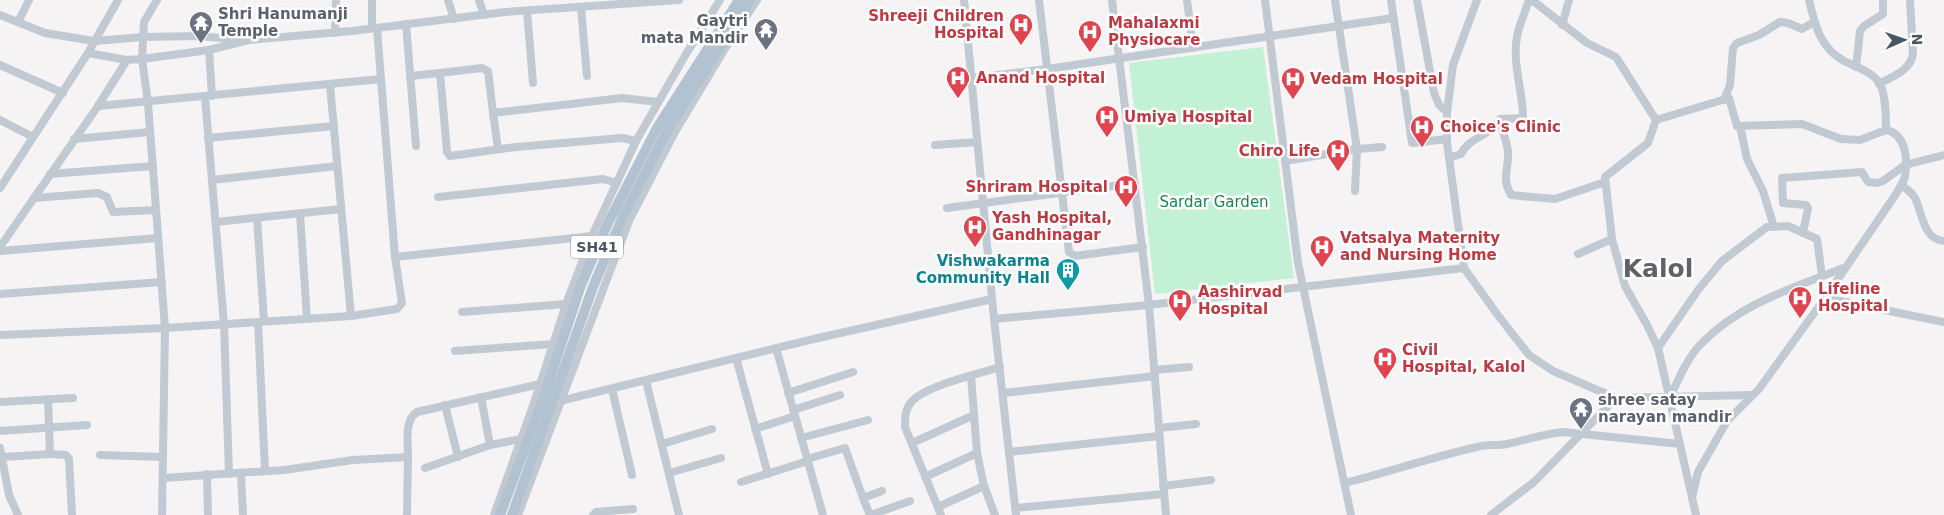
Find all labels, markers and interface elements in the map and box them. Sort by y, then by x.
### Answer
place label: Shri Hanumanji Temple [218,5,348,40]
place label: Shreeji Children Hospital [868,7,1004,42]
temple icon: Shri Hanumanji Temple [188,10,214,44]
place label: Gaytri mata Mandir [641,12,749,47]
hospital icon: Shreeji Children Hospital [1008,12,1034,46]
place label: Mahalaxmi Physiocare [1108,14,1200,49]
north arrow [1879,15,1929,65]
temple icon: Gaytri mata Mandir [753,17,779,51]
hospital icon: Mahalaxmi Physiocare [1077,19,1103,53]
text: N [1909,33,1925,46]
hospital icon: Anand Hospital [945,65,971,99]
hospital icon: Vedam Hospital [1280,66,1306,100]
place label: Anand Hospital [976,69,1105,87]
place label: Vedam Hospital [1310,70,1443,88]
hospital icon: Umiya Hospital [1094,104,1120,138]
place label: Umiya Hospital [1124,108,1252,126]
hospital icon: Choice's Clinic [1409,114,1435,148]
place label: Choice's Clinic [1440,118,1561,136]
hospital icon: Chiro Life [1325,138,1351,172]
place label: Chiro Life [1239,142,1320,160]
hospital icon: Shriram Hospital [1113,174,1139,208]
place label: Shriram Hospital [966,178,1108,196]
park label: Sardar Garden [1159,193,1269,211]
place label: Yash Hospital, Gandhinagar [991,209,1112,244]
hospital icon: Yash Hospital, Gandhinagar [962,214,988,248]
place label: Vatsalya Maternity and Nursing Home [1340,229,1500,264]
hospital icon: Vatsalya Maternity and Nursing Home [1309,234,1335,268]
road number: SH41 [571,236,623,258]
place label: Vishwakarma Community Hall [916,252,1050,287]
district label: Kalol [1623,254,1693,283]
building icon: Vishwakarma Community Hall [1055,257,1081,291]
place label: Lifeline Hospital [1818,280,1888,315]
place label: Aashirvad Hospital [1198,283,1283,318]
hospital icon: Lifeline Hospital [1787,285,1813,319]
hospital icon: Aashirvad Hospital [1167,288,1193,322]
place label: Civil Hospital, Kalol [1402,341,1525,376]
hospital icon: Civil Hospital, Kalol [1372,346,1398,380]
place label: shree satay narayan mandir [1598,391,1732,426]
temple icon: shree satay narayan mandir [1568,396,1594,430]

